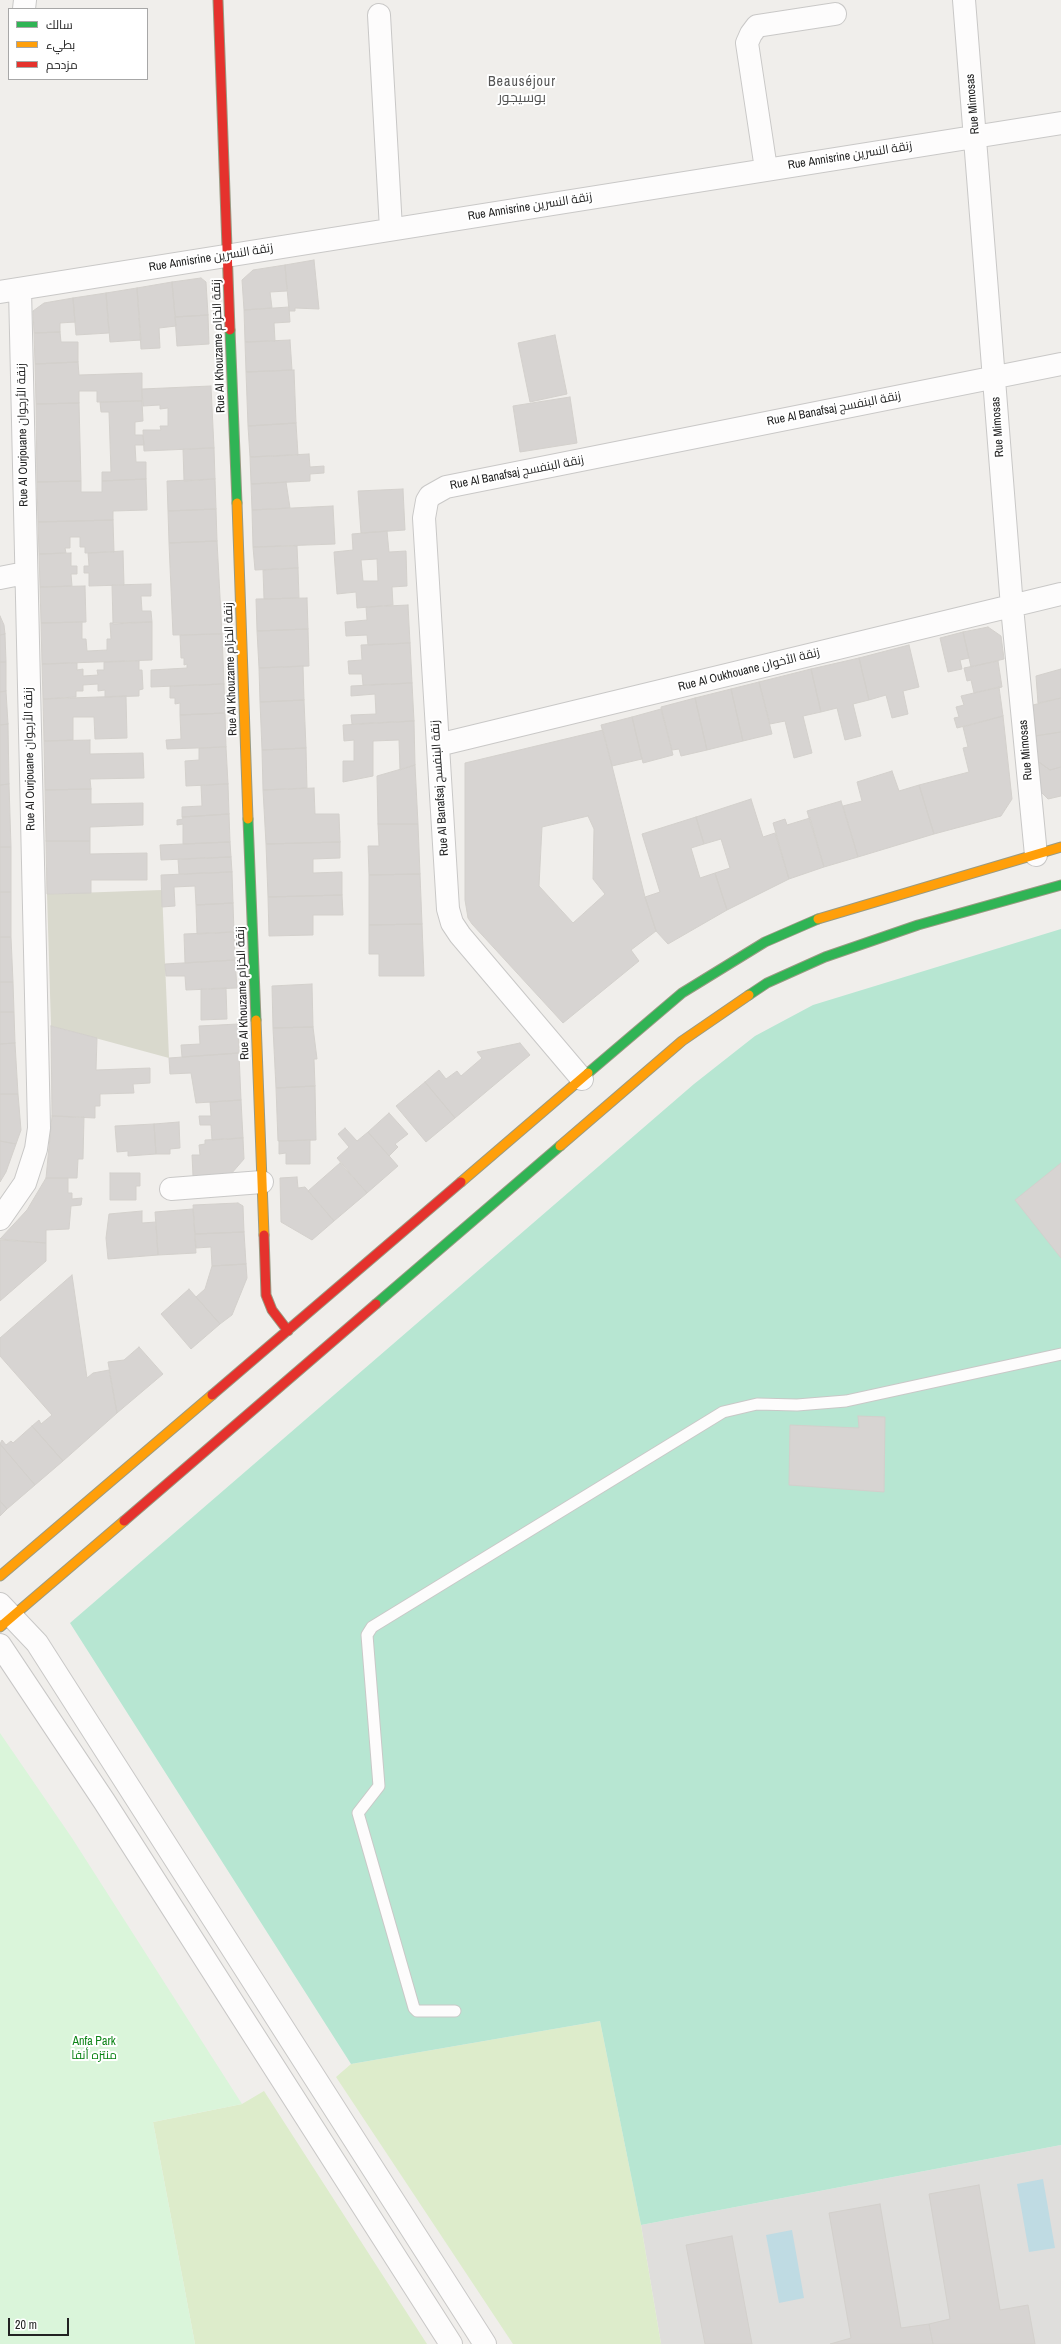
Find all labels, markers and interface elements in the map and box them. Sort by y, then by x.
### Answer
legend [8,8,148,80]
text: سالك [46,17,73,33]
text: بطيء [46,37,75,53]
text: مزدحم [46,57,78,73]
street label: Rue Mimosas [963,73,983,135]
district label: Beauséjour بوسيجور [488,74,556,106]
street label: Rue Annisrine زنقة النسرين [787,139,913,173]
street label: Rue Annisrine زنقة النسرين [467,190,593,224]
street label: Rue Annisrine زنقة النسرين [148,241,274,275]
street label: Rue Al Khouzame زنقة الخزام [209,279,229,413]
street label: Rue Al Ourjouane زنقة الأرجوان [15,363,31,507]
street label: Rue Al Banafsaj زنقة البنفسج [766,389,902,429]
street label: Rue Mimosas [989,396,1007,458]
street label: Rue Al Banafsaj زنقة البنفسج [449,453,585,493]
street label: Rue Al Khouzame زنقة الخزام [221,602,241,736]
street label: Rue Al Oukhouane زنقة الأخوان [677,645,821,695]
street label: Rue Al Ourjouane زنقة الأرجوان [22,687,38,831]
street label: Rue Mimosas [1016,719,1036,781]
street label: Rue Al Banafsaj زنقة البنفسج [428,720,452,856]
street label: Rue Al Khouzame زنقة الخزام [233,926,253,1060]
park label: Anfa Park منتزه أنفا [71,2035,117,2063]
scale bar [10,2310,71,2336]
text: 20 m [15,2317,37,2333]

